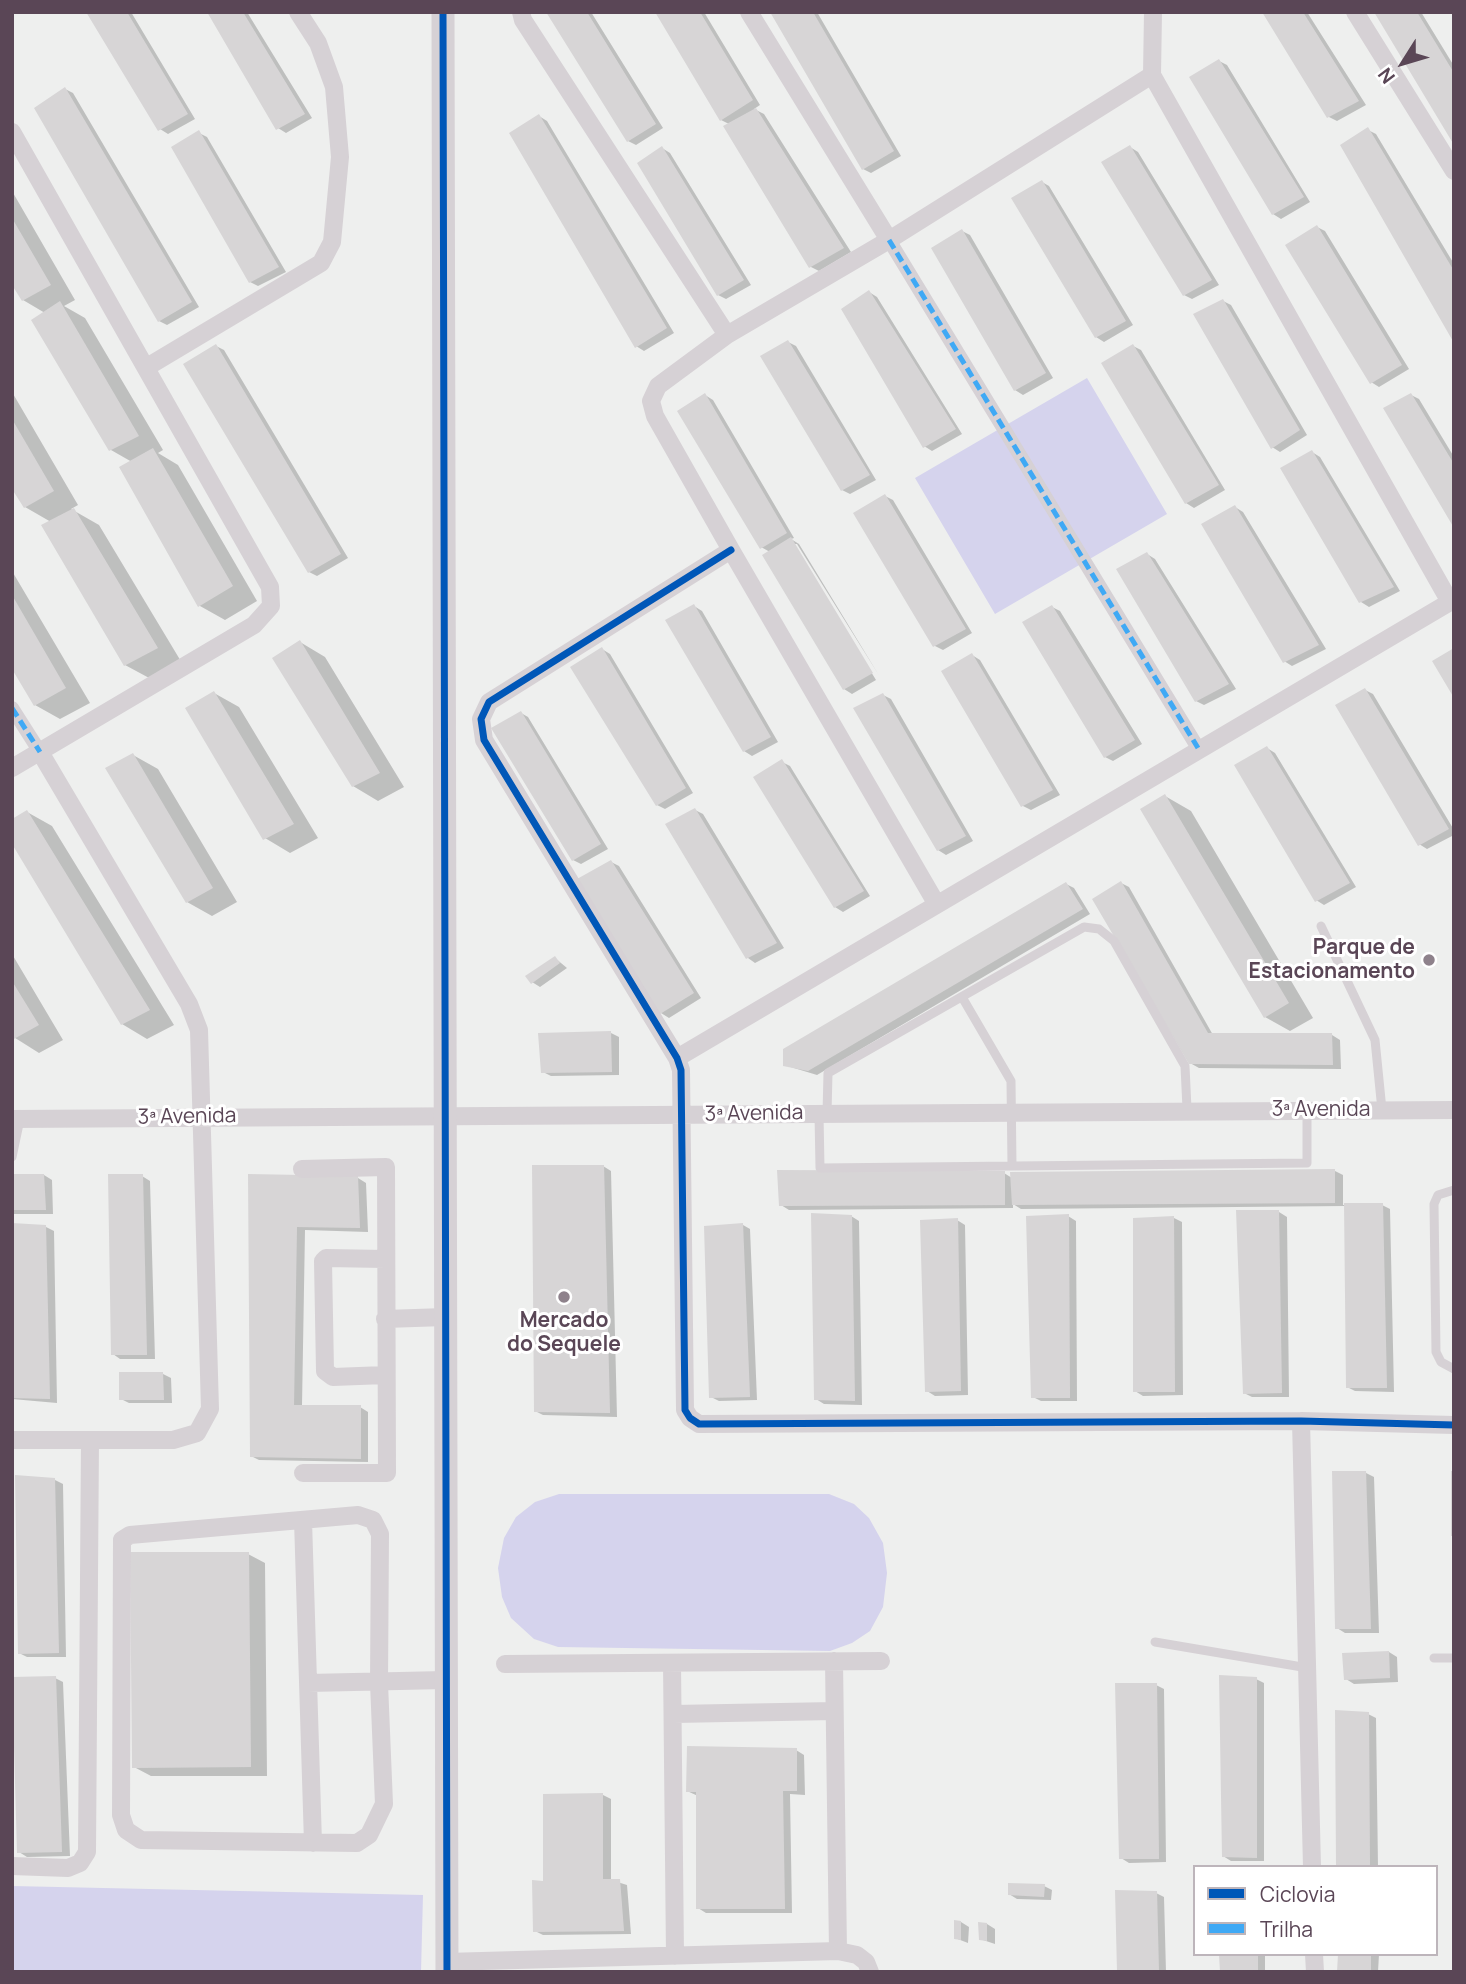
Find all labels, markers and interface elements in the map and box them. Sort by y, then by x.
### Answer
north arrow [1368,28,1438,98]
text: N [1372,62,1401,89]
place label: Parque de Estacionamento [1249,935,1415,985]
marker: Parque de Estacionamento [1421,952,1437,968]
street label: 3ª Avenida [1272,1097,1370,1123]
street label: 3ª Avenida [704,1101,804,1127]
street label: 3ª Avenida [137,1104,237,1130]
marker: Mercado do Sequele [556,1289,572,1305]
place label: Mercado do Sequele [507,1308,621,1358]
legend [1193,1865,1438,1956]
text: Ciclovia [1260,1880,1335,1908]
text: Trilha [1260,1915,1313,1943]

